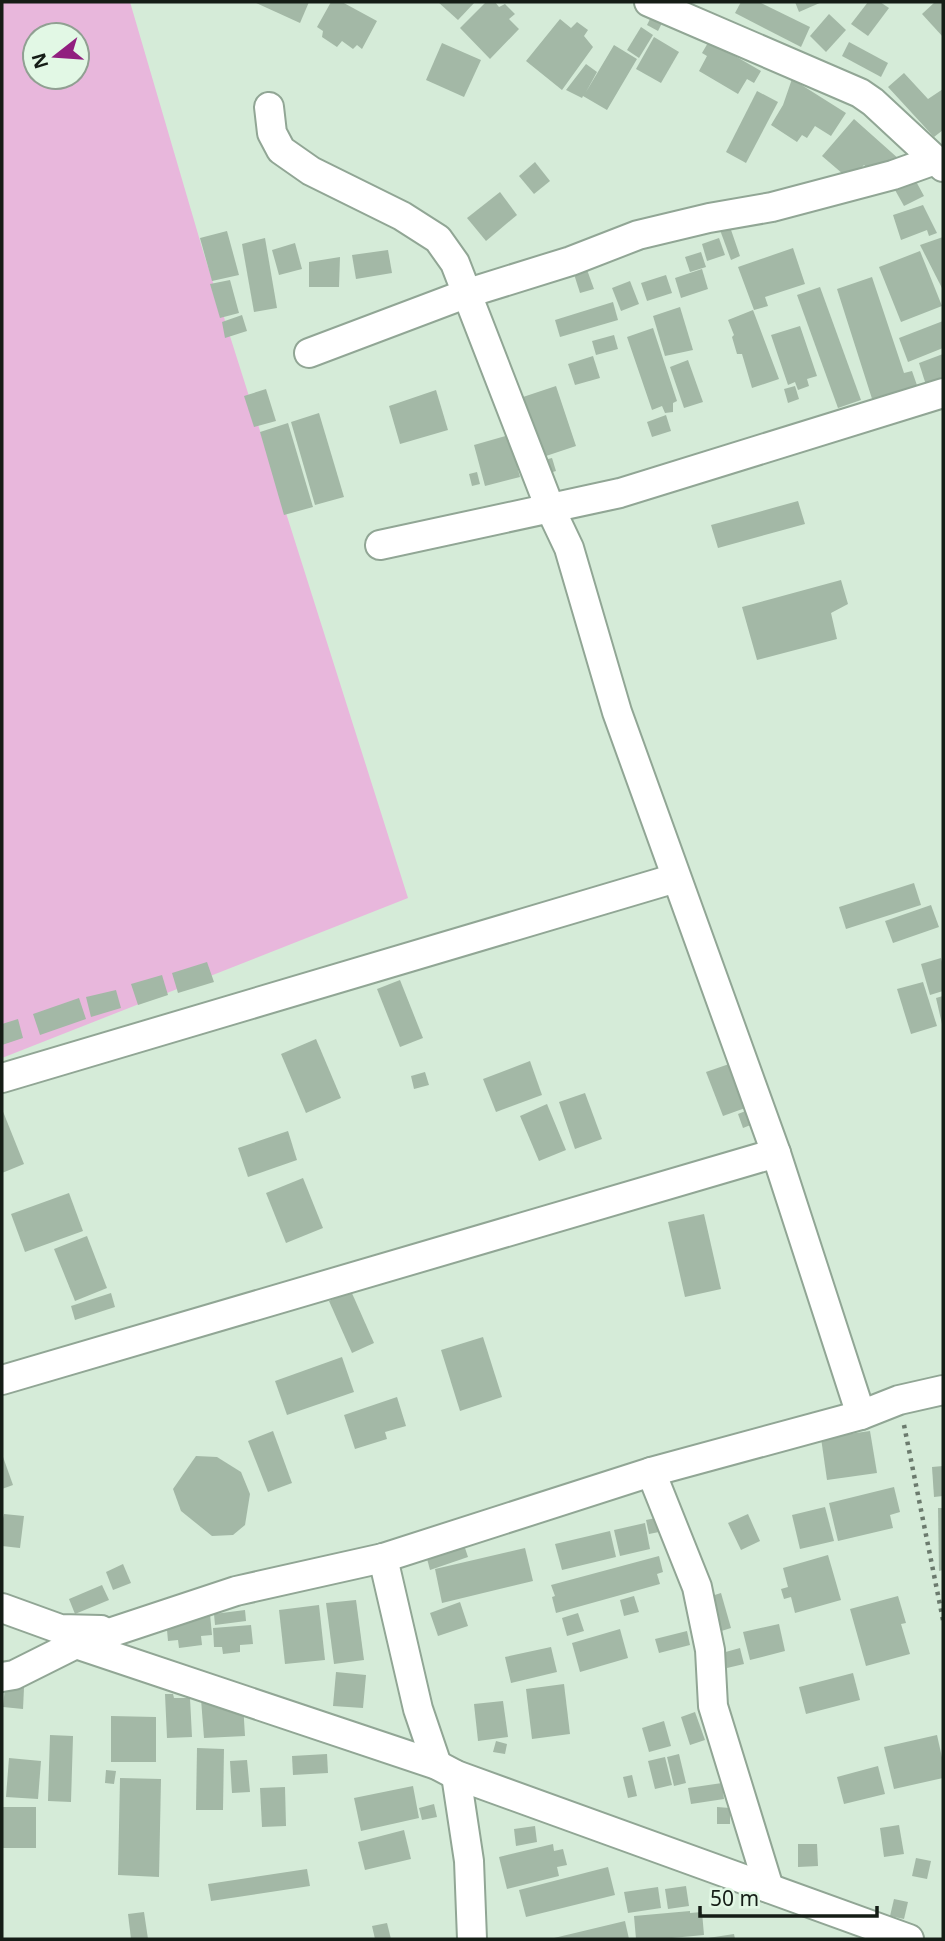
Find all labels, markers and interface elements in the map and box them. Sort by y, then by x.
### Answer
north arrow [21,21,91,91]
text: N [25,50,54,72]
scale bar [700,1874,877,1918]
text: 50 m [710,1884,759,1912]

